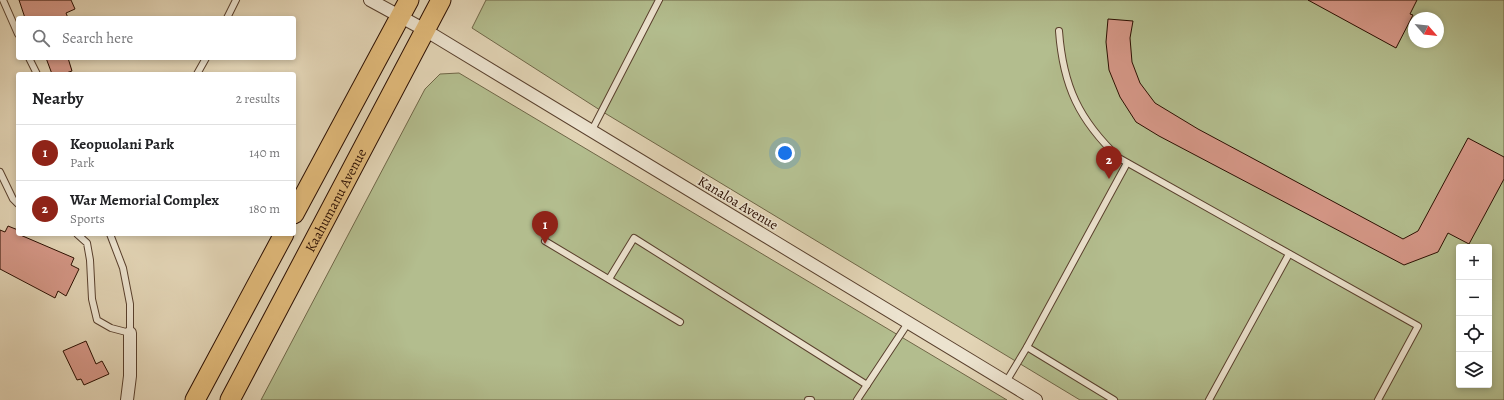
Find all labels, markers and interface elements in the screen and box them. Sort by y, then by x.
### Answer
north arrow [1408,12,1444,48]
search box [16,16,296,60]
icon: search [30,27,52,49]
text: Search here [62,28,133,48]
text: Nearby [32,87,83,110]
text: 2 results [236,90,280,107]
text: Keopuolani Park [70,134,174,154]
your location [775,143,795,163]
text: 1 [43,144,47,161]
text: 140 m [249,144,280,161]
street label: Kaahumanu Avenue [300,145,371,255]
pin: 2 [1096,146,1122,179]
text: Park [70,154,94,171]
street label: Kanaloa Avenue [694,171,782,235]
text: War Memorial Complex [70,190,219,210]
text: 2 [42,200,48,217]
text: 180 m [249,200,280,217]
text: Sports [70,210,105,227]
pin: 1 [532,211,558,244]
map controls [1456,244,1492,388]
button: + [1456,244,1492,280]
button: − [1456,280,1492,316]
button: locate [1456,316,1492,352]
button: layers [1456,352,1492,388]

